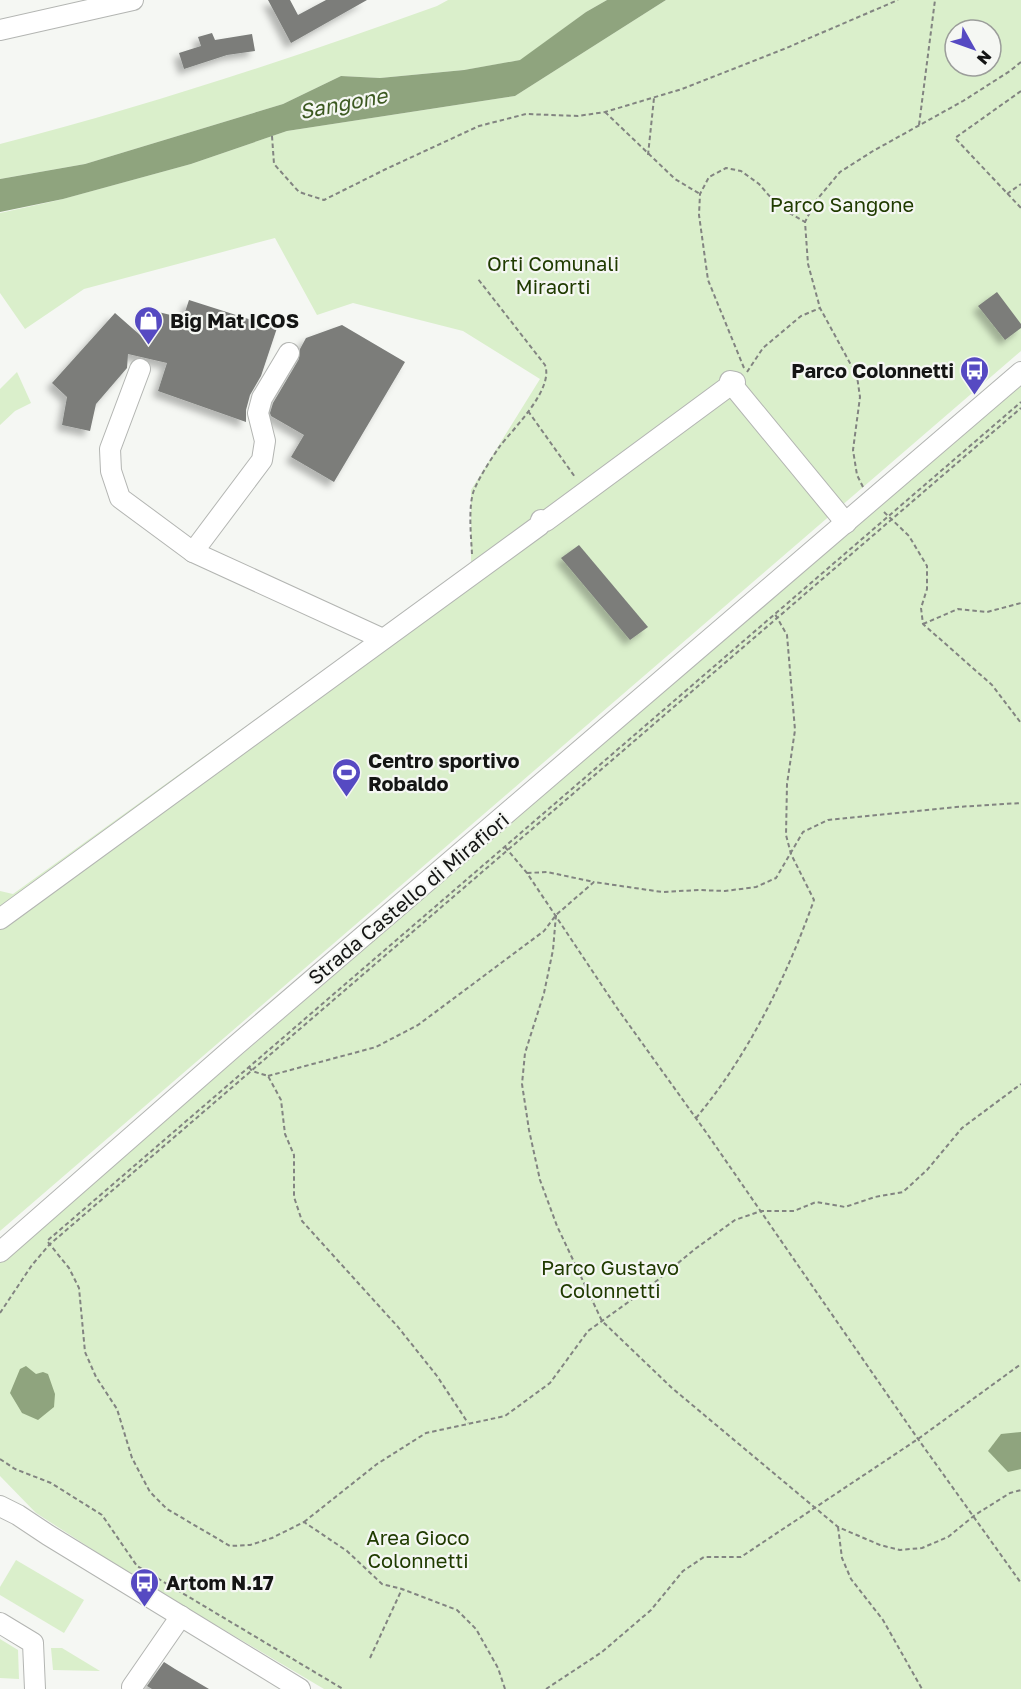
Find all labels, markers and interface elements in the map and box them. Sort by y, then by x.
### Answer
north arrow [943,18,1003,78]
text: N [973,47,996,69]
water label: Sangone [297,81,391,124]
park label: Parco Sangone [770,192,914,216]
park label: Orti Comunali Miraorti [487,251,619,298]
shop icon: Big Mat ICOS [133,304,165,346]
place label: Big Mat ICOS [170,308,299,332]
bus stop icon: Parco Colonnetti [959,354,991,396]
place label: Parco Colonnetti [791,358,954,382]
place label: Centro sportivo Robaldo [368,748,519,795]
sports icon: Centro sportivo Robaldo [331,756,363,798]
street label: Strada Castello di Mirafiori [303,807,513,989]
park label: Parco Gustavo Colonnetti [541,1255,679,1302]
park label: Area Gioco Colonnetti [366,1525,470,1572]
bus stop icon: Artom N.17 [129,1566,161,1608]
place label: Artom N.17 [166,1570,274,1594]

